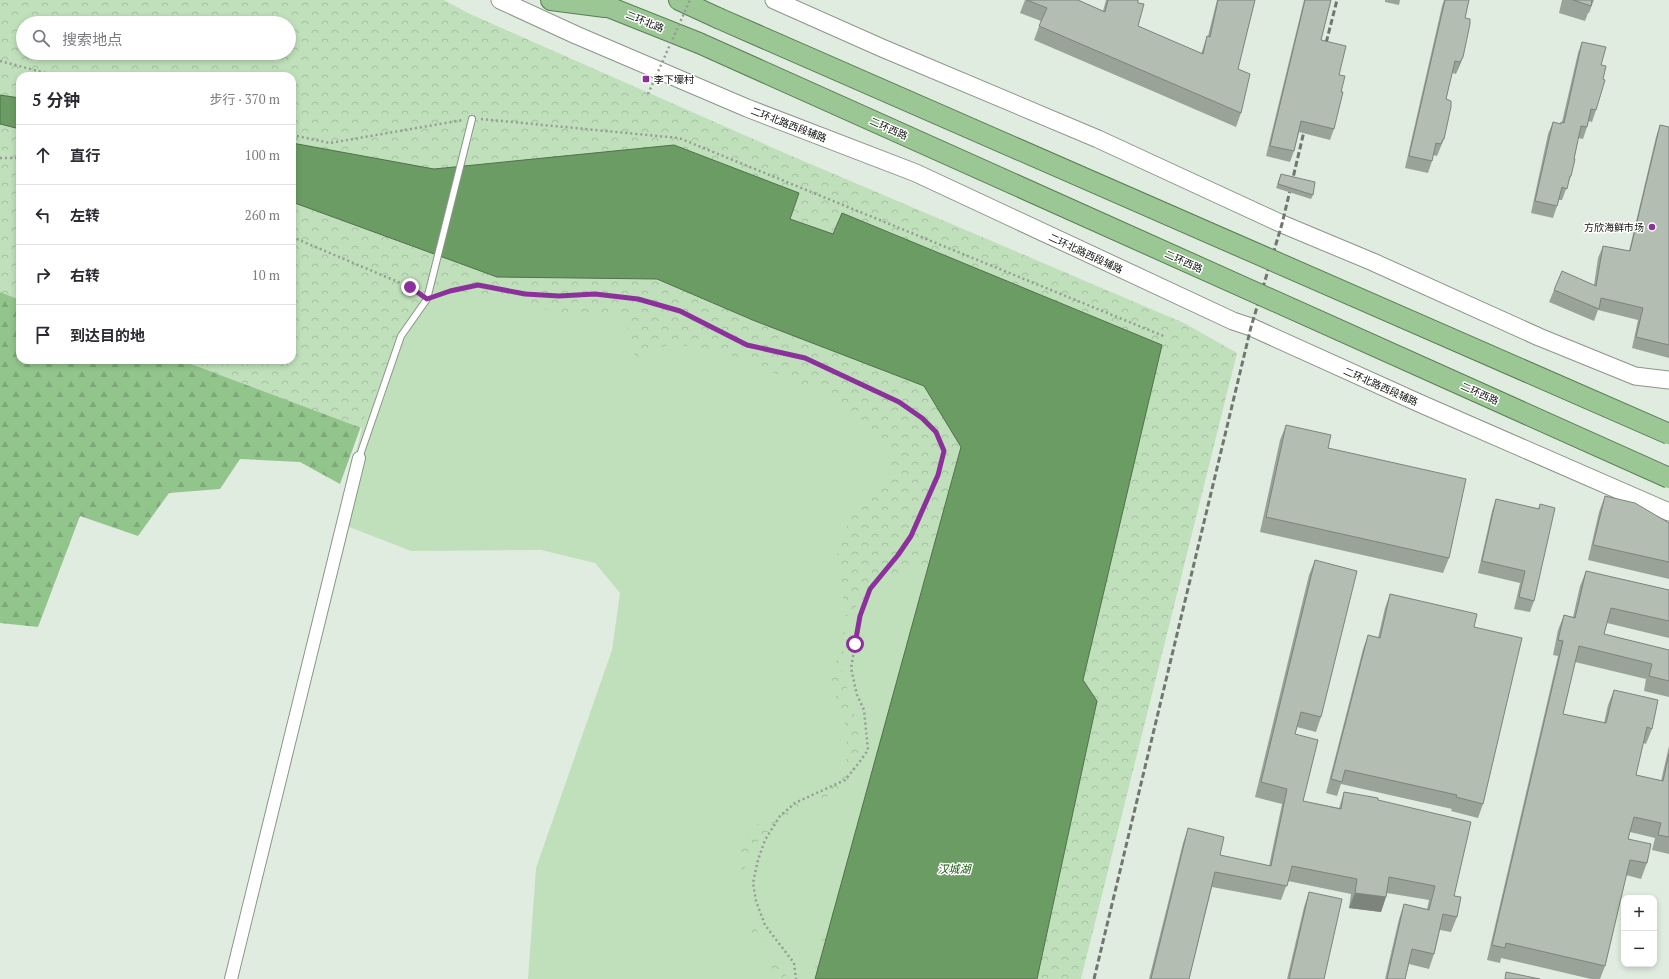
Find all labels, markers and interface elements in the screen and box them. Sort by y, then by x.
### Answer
street label: 二环北路 [624,8,666,35]
search box [16,16,296,60]
icon: search [30,27,52,49]
text: 搜索地点 [62,29,122,49]
place label: 李下壕村 [654,73,694,86]
marker: 李下壕村 [641,74,651,84]
text: 5 分钟 [32,88,80,111]
text: 步行 · 370 m [209,90,280,108]
street label: 二环北路西段辅路 [749,104,828,145]
street label: 二环西路 [868,114,910,143]
icon: ahead [32,144,54,166]
text: 直行 [70,145,100,165]
text: 100 m [245,146,280,164]
icon: left [32,204,54,226]
text: 左转 [70,205,100,225]
text: 260 m [245,206,280,224]
place label: 方欣海鲜市场 [1584,221,1644,234]
marker: 方欣海鲜市场 [1647,222,1657,232]
street label: 二环北路西段辅路 [1047,231,1125,276]
street label: 二环西路 [1163,247,1205,276]
icon: right [32,264,54,286]
text: 右转 [70,265,100,285]
text: 10 m [252,266,280,284]
route end [401,278,419,296]
icon: arrive [32,324,54,346]
text: 到达目的地 [70,325,145,345]
street label: 二环北路西段辅路 [1342,364,1420,409]
street label: 二环西路 [1459,379,1501,408]
route start [846,635,864,653]
water label: 汉城湖 [938,862,972,876]
map controls [1621,895,1657,967]
button: + [1621,895,1657,931]
button: − [1621,931,1657,967]

